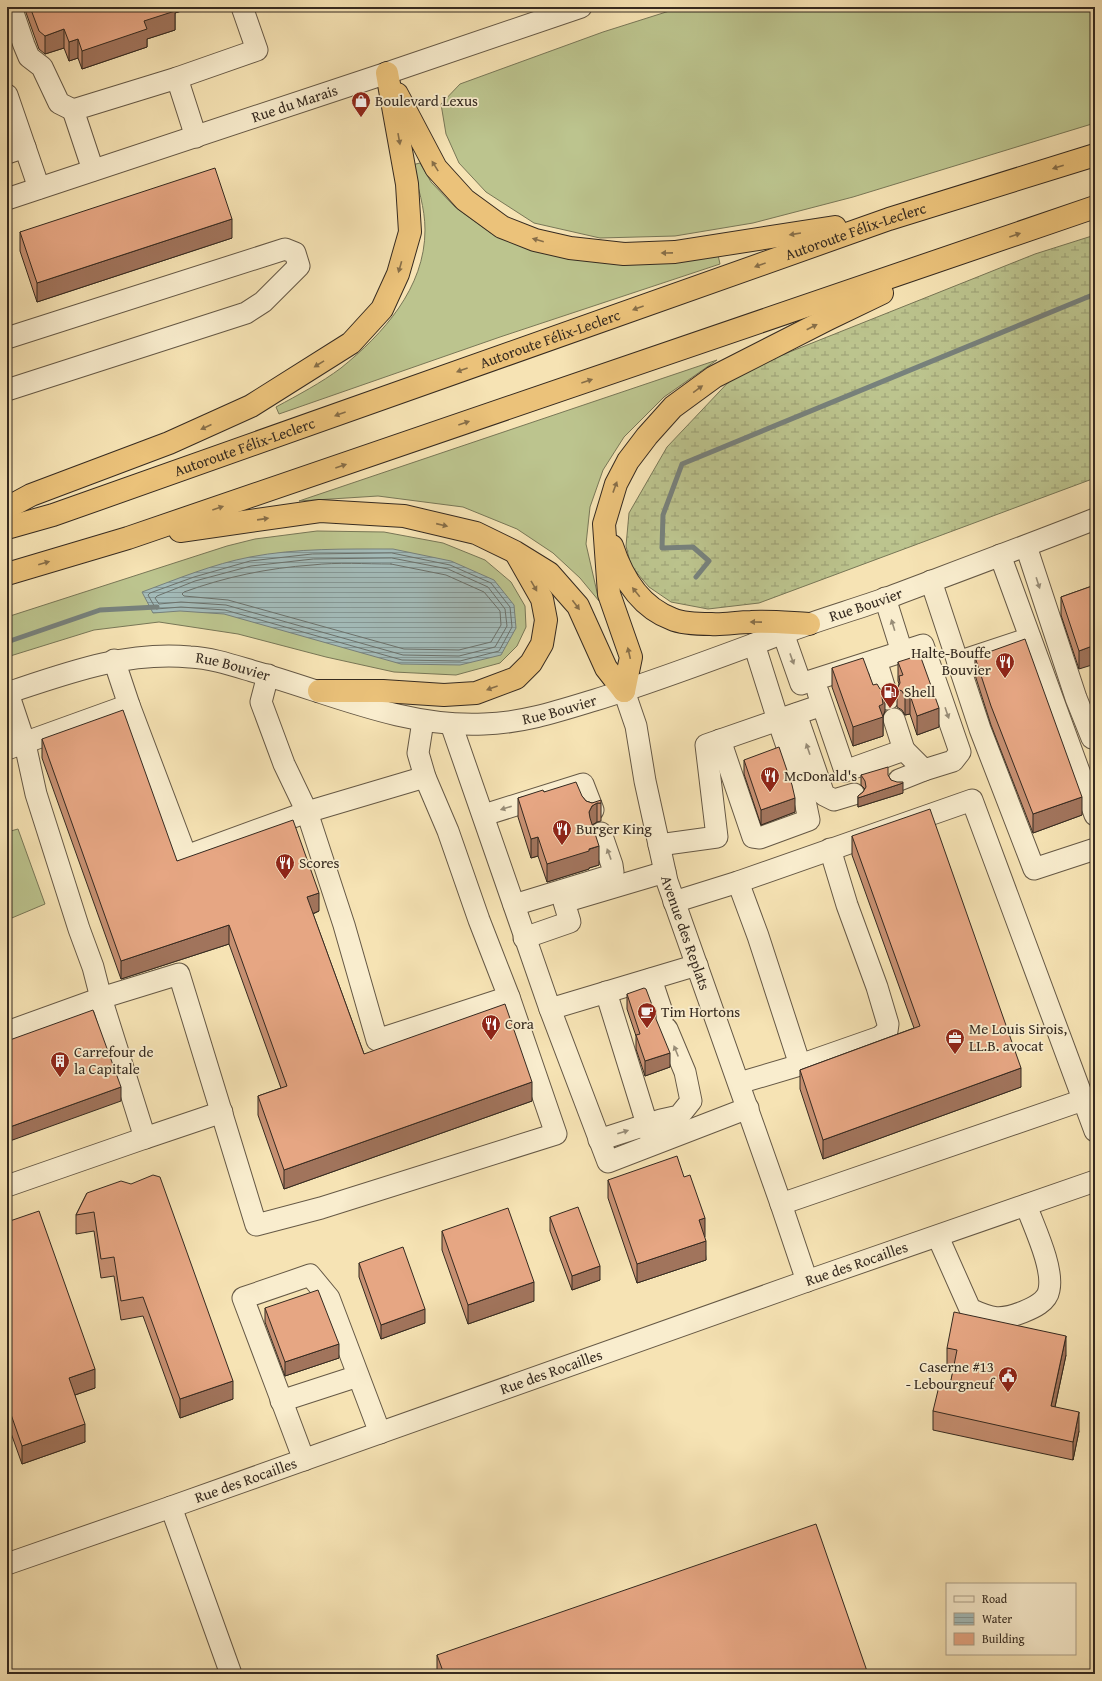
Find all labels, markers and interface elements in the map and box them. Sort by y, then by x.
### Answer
street label: Rue du Marais [249,79,340,127]
shop icon: Boulevard Lexus [350,90,372,118]
place label: Boulevard Lexus [375,90,478,111]
one-way arrow [396,133,402,145]
one-way arrow [432,160,439,172]
one-way arrow [1051,164,1063,170]
street label: Autoroute Félix-Leclerc [782,197,929,265]
one-way arrow [789,231,802,237]
one-way arrow [1010,231,1022,237]
one-way arrow [532,237,545,243]
one-way arrow [661,249,673,256]
one-way arrow [397,261,403,273]
one-way arrow [754,262,766,268]
street label: Autoroute Félix-Leclerc [477,304,623,373]
one-way arrow [631,305,643,311]
one-way arrow [807,324,818,330]
one-way arrow [314,360,324,368]
one-way arrow [456,368,468,374]
one-way arrow [581,378,593,384]
one-way arrow [693,385,704,393]
one-way arrow [333,411,345,417]
street label: Autoroute Félix-Leclerc [171,412,318,481]
one-way arrow [458,420,470,426]
one-way arrow [200,424,211,430]
one-way arrow [335,462,347,468]
one-way arrow [613,480,619,492]
one-way arrow [212,504,224,510]
one-way arrow [257,516,269,522]
one-way arrow [436,522,448,528]
one-way arrow [39,560,51,566]
one-way arrow [1035,577,1041,589]
one-way arrow [531,580,538,592]
street label: Rue Bouvier [826,582,905,627]
one-way arrow [631,587,640,598]
one-way arrow [572,599,580,610]
one-way arrow [749,619,762,625]
one-way arrow [890,619,896,631]
place label: Halte-Bouffe Bouvier [911,642,991,680]
street label: Rue Bouvier [195,646,273,686]
one-way arrow [626,647,632,659]
restaurant icon: Halte-Bouffe Bouvier [994,651,1016,679]
one-way arrow [790,653,796,665]
fuel station icon: Shell [879,681,901,709]
place label: Shell [904,681,935,702]
one-way arrow [486,685,498,691]
street label: Rue Bouvier [520,689,599,730]
one-way arrow [944,707,950,719]
one-way arrow [805,742,811,754]
restaurant icon: McDonald's [759,765,781,793]
place label: McDonald's [784,765,857,786]
one-way arrow [500,805,512,811]
restaurant icon: Burger King [551,818,573,846]
place label: Burger King [576,818,652,839]
one-way arrow [605,848,611,860]
restaurant icon: Scores [274,852,296,880]
place label: Scores [299,852,340,873]
street label: Avenue des Replats [656,874,716,993]
cafe icon: Tim Hortons [636,1001,658,1029]
place label: Tim Hortons [661,1001,740,1022]
restaurant icon: Cora [480,1013,502,1041]
place label: Cora [505,1013,534,1034]
place label: Me Louis Sirois, LL.B. avocat [969,1018,1067,1056]
office icon: Me Louis Sirois, LL.B. avocat [944,1027,966,1055]
place label: Carrefour de la Capitale [74,1041,154,1079]
one-way arrow [673,1044,679,1056]
building icon: Carrefour de la Capitale [49,1050,71,1078]
one-way arrow [617,1129,629,1135]
street label: Rue des Rocailles [802,1236,910,1291]
street label: Rue des Rocailles [497,1344,605,1399]
place label: Caserne #13 - Lebourgneuf [906,1356,996,1394]
public building icon: Caserne #13 - Lebourgneuf [997,1365,1019,1393]
street label: Rue des Rocailles [192,1452,300,1508]
legend [946,1583,1076,1655]
text: Road [982,1590,1008,1607]
text: Water [982,1610,1012,1627]
text: Building [982,1630,1025,1647]

